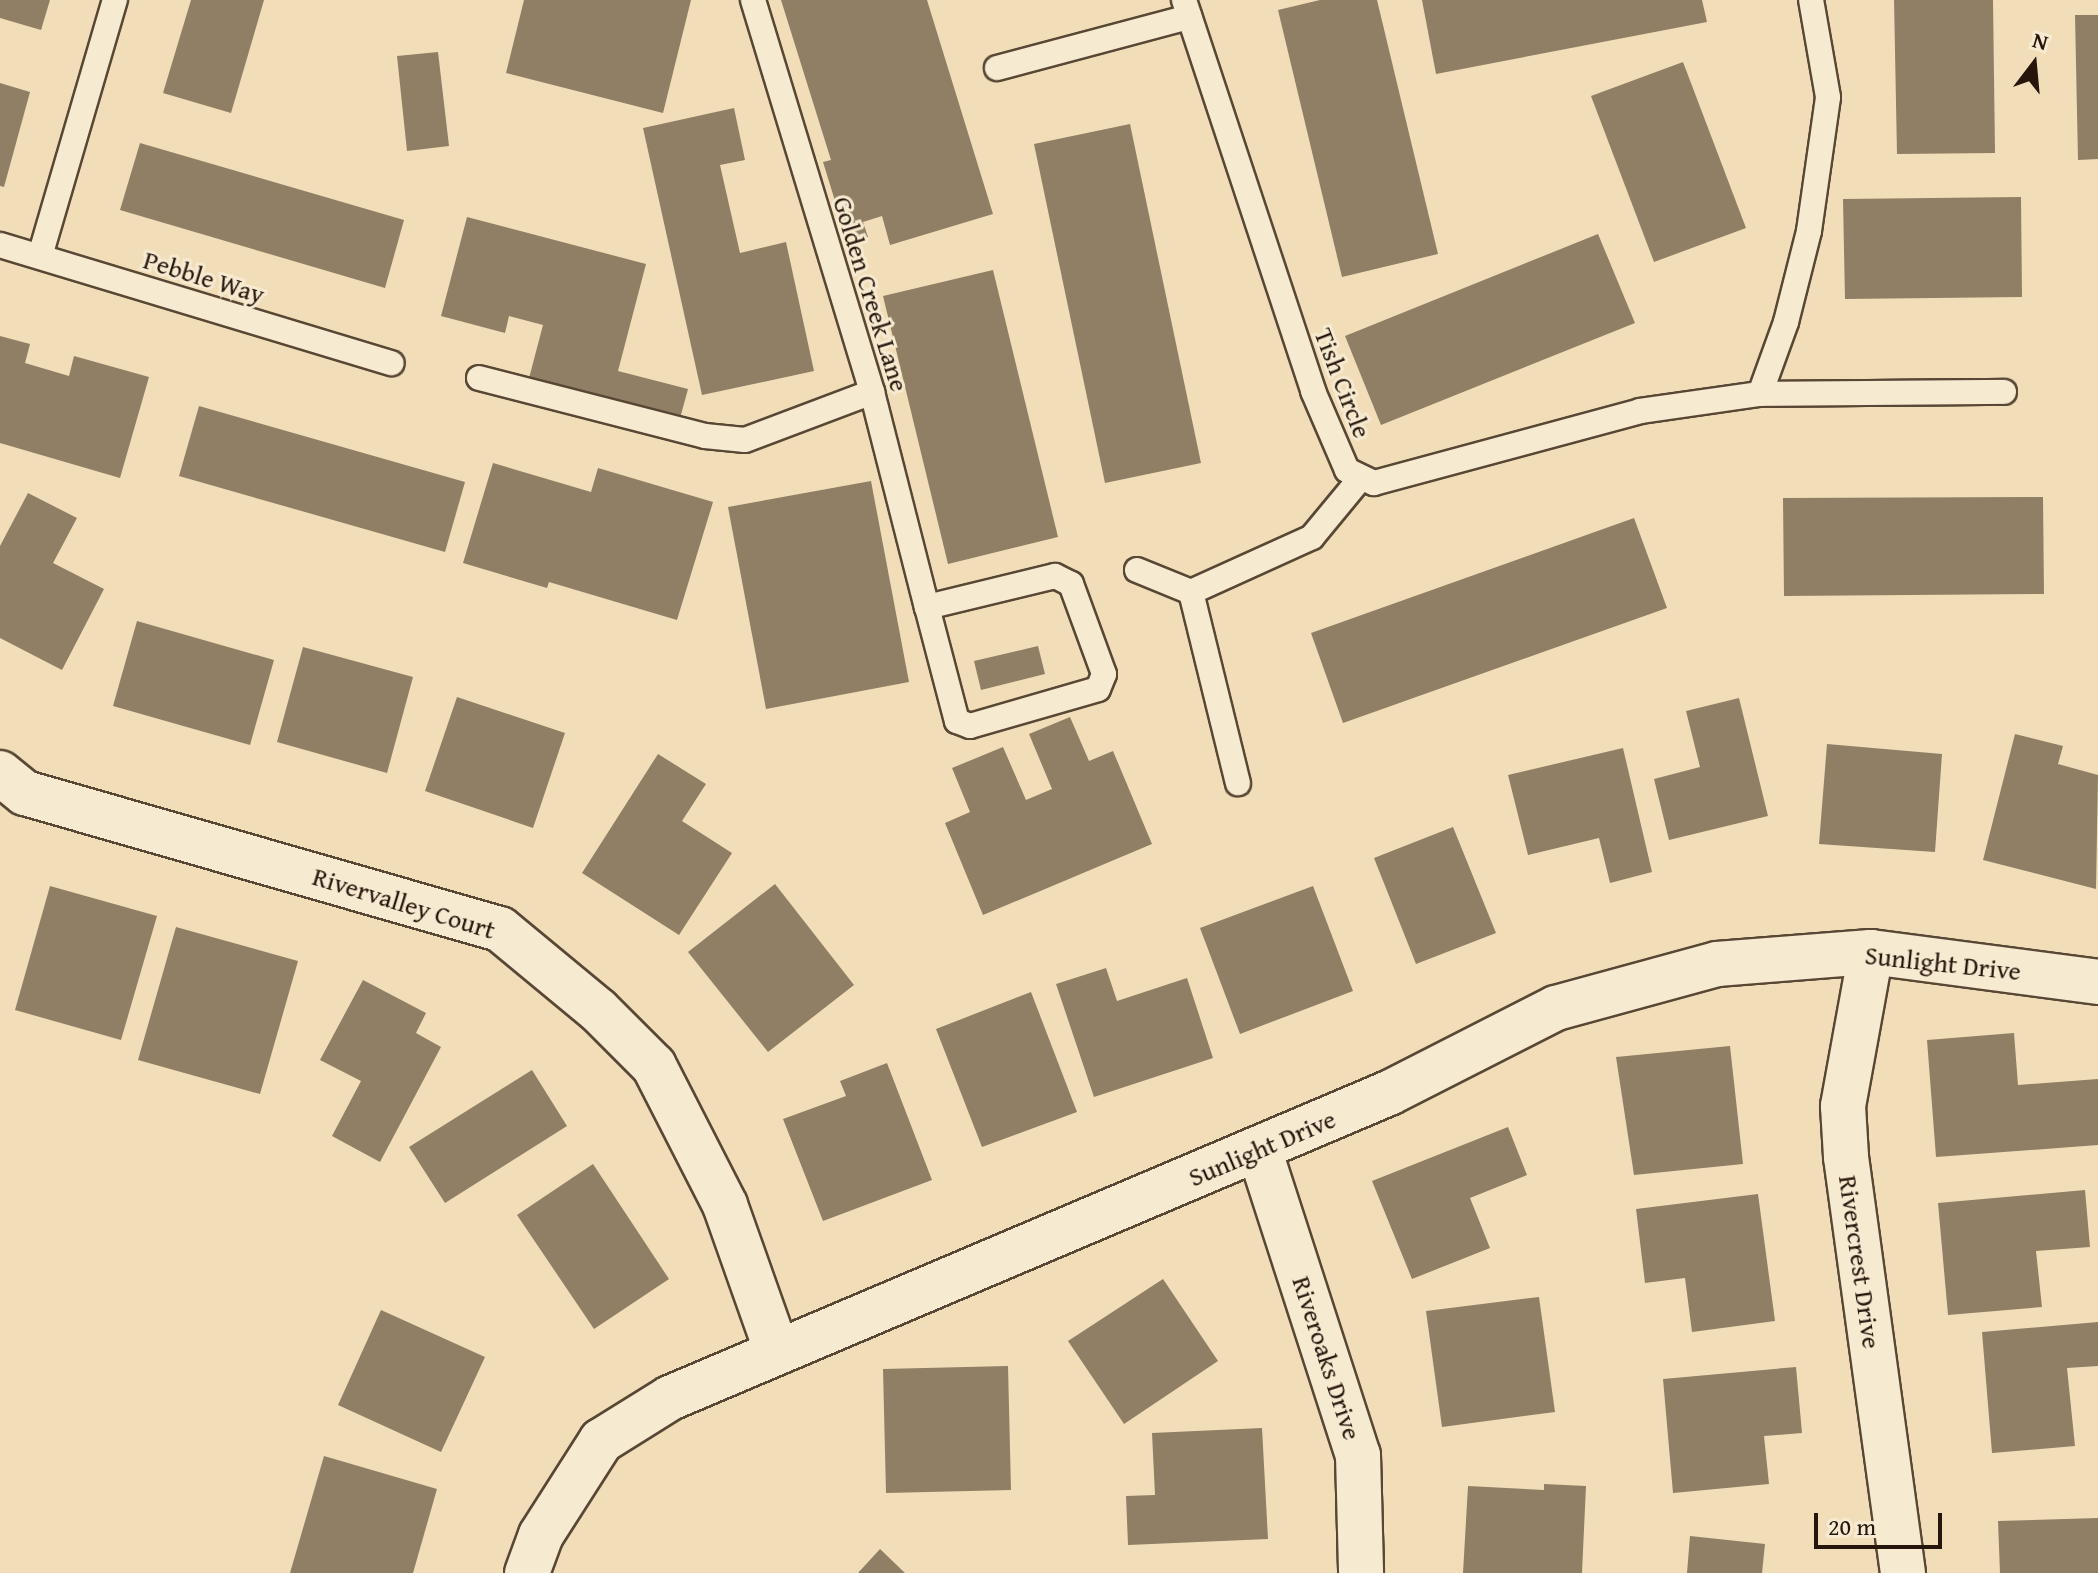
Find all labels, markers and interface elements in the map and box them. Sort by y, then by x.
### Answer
north arrow [1994,24,2074,104]
text: N [2029,24,2052,58]
street label: Golden Creek Lane [827,193,915,395]
street label: Pebble Way [140,244,268,310]
street label: Tish Circle [1308,324,1378,442]
street label: Rivervalley Court [309,860,499,946]
street label: Sunlight Drive [1863,939,2023,987]
street label: Sunlight Drive [1184,1103,1340,1193]
street label: Rivercrest Drive [1832,1173,1888,1351]
street label: Riveroaks Drive [1286,1272,1368,1444]
scale bar [1818,1497,1946,1547]
text: 20 m [1828,1509,1876,1544]

